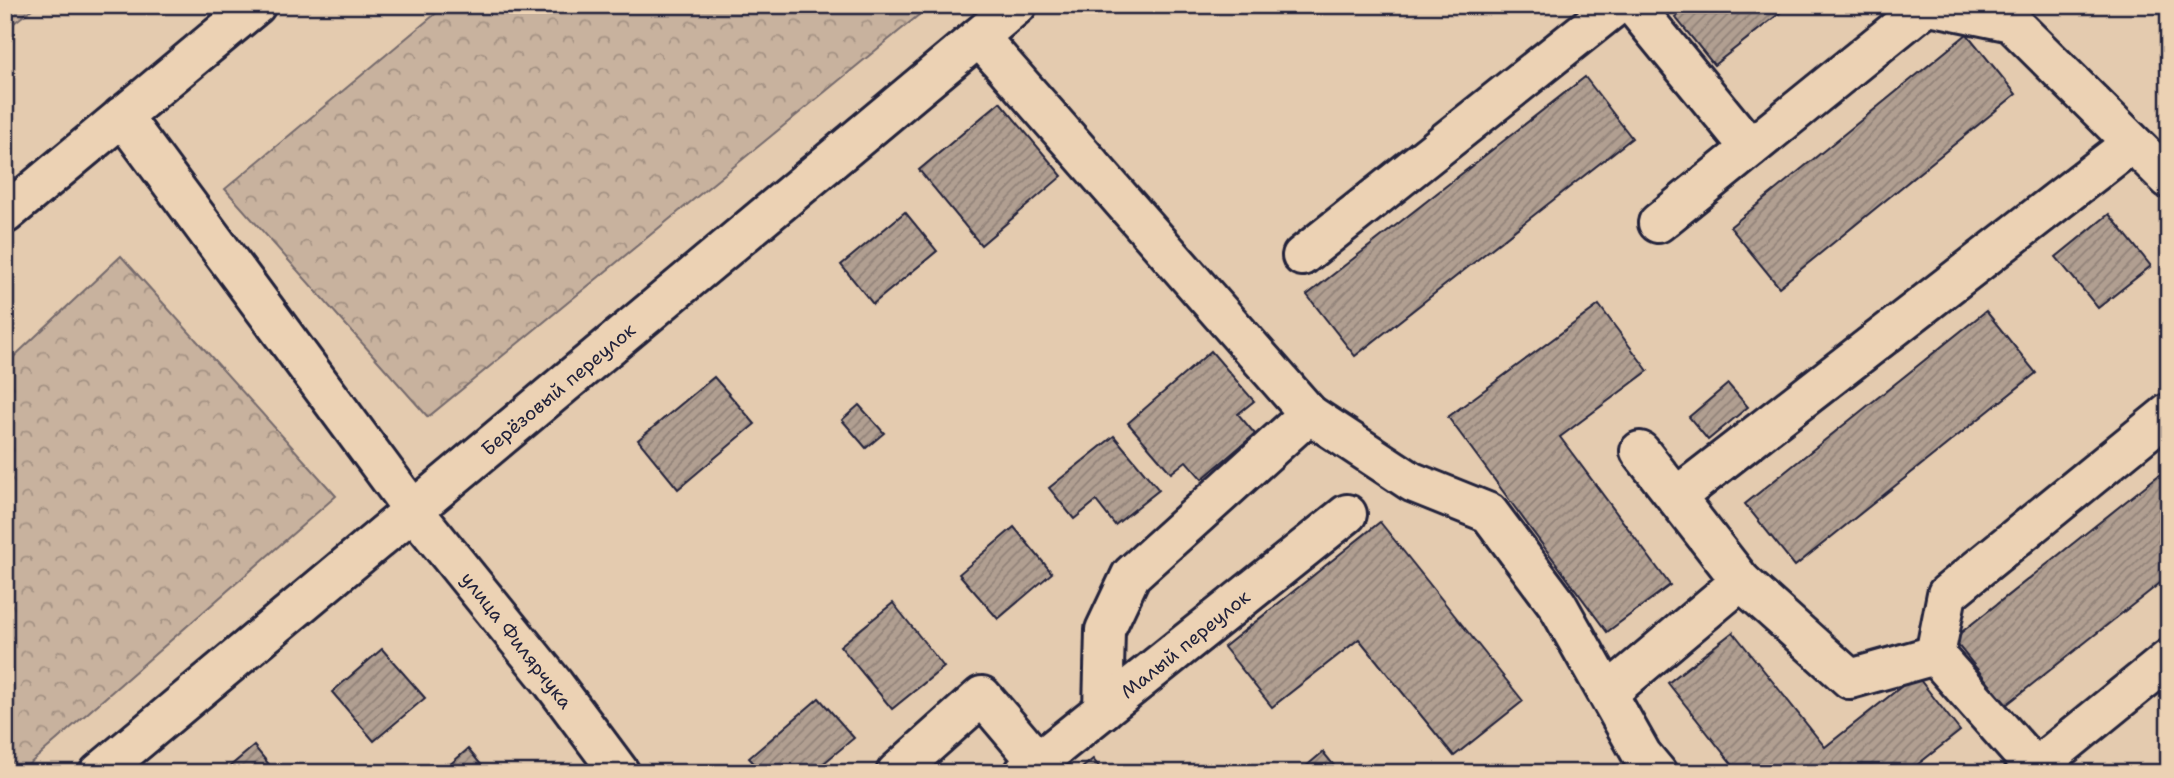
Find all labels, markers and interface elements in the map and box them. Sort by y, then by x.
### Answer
street label: Берёзовый переулок [476,317,641,461]
street label: улица Филярчука [455,567,578,714]
street label: Малый переулок [1115,585,1255,704]

